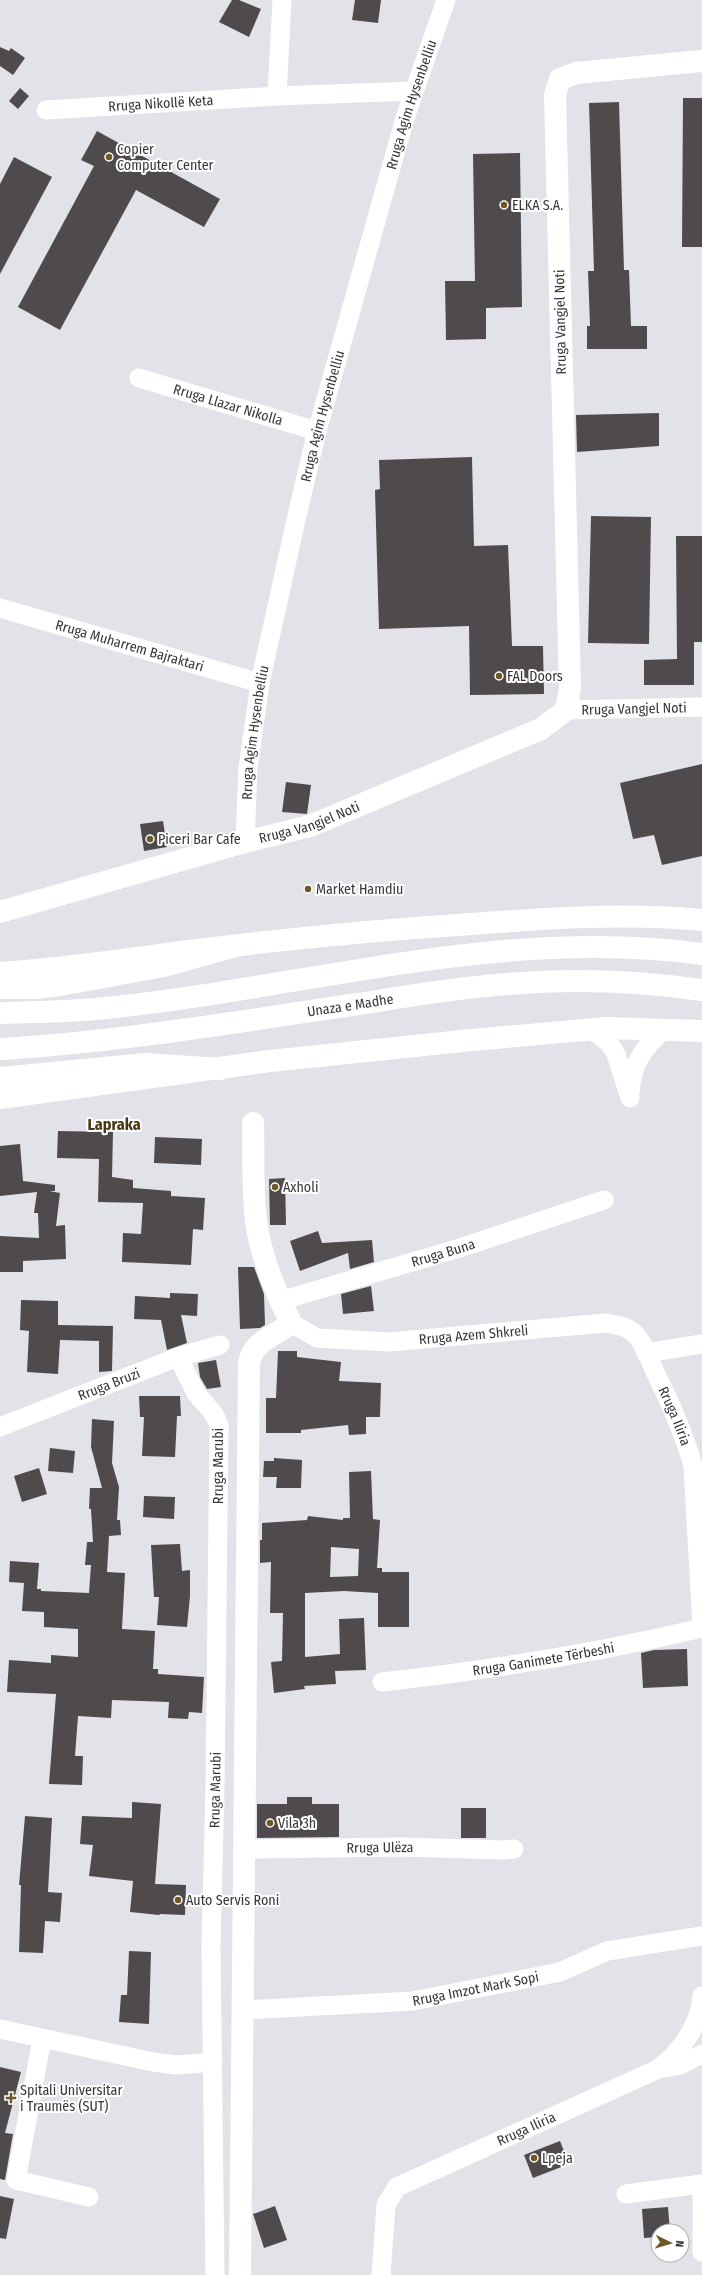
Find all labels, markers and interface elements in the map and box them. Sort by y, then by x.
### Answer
street label: Rruga Agim Hysenbelliu [383,38,441,172]
street label: Rruga Nikollë Keta [108,92,214,115]
place label: Copier Computer Center [117,141,214,174]
marker: Copier Computer Center [104,152,114,162]
place label: ELKA S.A. [512,197,563,214]
marker: ELKA S.A. [499,200,509,210]
street label: Rruga Vangjel Noti [551,269,570,375]
street label: Rruga Agim Hysenbelliu [297,348,348,484]
street label: Rruga Llazar Nikolla [171,381,285,429]
street label: Rruga Muharrem Bajraktari [53,616,206,675]
street label: Rruga Agim Hysenbelliu [239,664,273,800]
place label: FAL Doors [507,668,563,685]
marker: FAL Doors [494,671,504,681]
street label: Rruga Vangjel Noti [581,699,687,719]
street label: Rruga Vangjel Noti [257,798,362,847]
place label: Piceri Bar Cafe [158,831,241,848]
marker: Piceri Bar Cafe [145,834,155,844]
place label: Market Hamdiu [316,881,403,898]
marker: Market Hamdiu [303,884,313,894]
street label: Unaza e Madhe [306,991,395,1021]
district label: Lapraka [87,1115,141,1134]
place label: Axholi [283,1179,318,1196]
marker: Axholi [270,1182,280,1192]
street label: Rruga Buna [409,1236,477,1271]
street label: Rruga Azem Shkreli [418,1322,529,1348]
street label: Rruga Bruzi [76,1365,143,1405]
street label: Rruga Iliria [654,1384,694,1448]
street label: Rruga Marubi [210,1428,227,1504]
street label: Rruga Ganimete Tërbeshi [472,1639,616,1680]
street label: Rruga Marubi [206,1752,225,1828]
place label: Vila 3h [278,1815,316,1832]
marker: Vila 3h [265,1818,275,1828]
street label: Rruga Ulëza [346,1839,414,1857]
place label: Auto Servis Roni [186,1892,279,1909]
marker: Auto Servis Roni [173,1895,183,1905]
street label: Rruga Imzot Mark Sopi [411,1968,540,2010]
place label: Spitali Universitar i Traumës (SUT) [20,2082,122,2115]
marker: Spitali Universitar i Traumës (SUT) [5,2092,17,2104]
street label: Rruga Iliria [494,2108,558,2150]
place label: Lpeja [542,2150,573,2167]
marker: Lpeja [529,2153,539,2163]
north arrow [650,2223,690,2263]
text: N [673,2240,686,2248]

